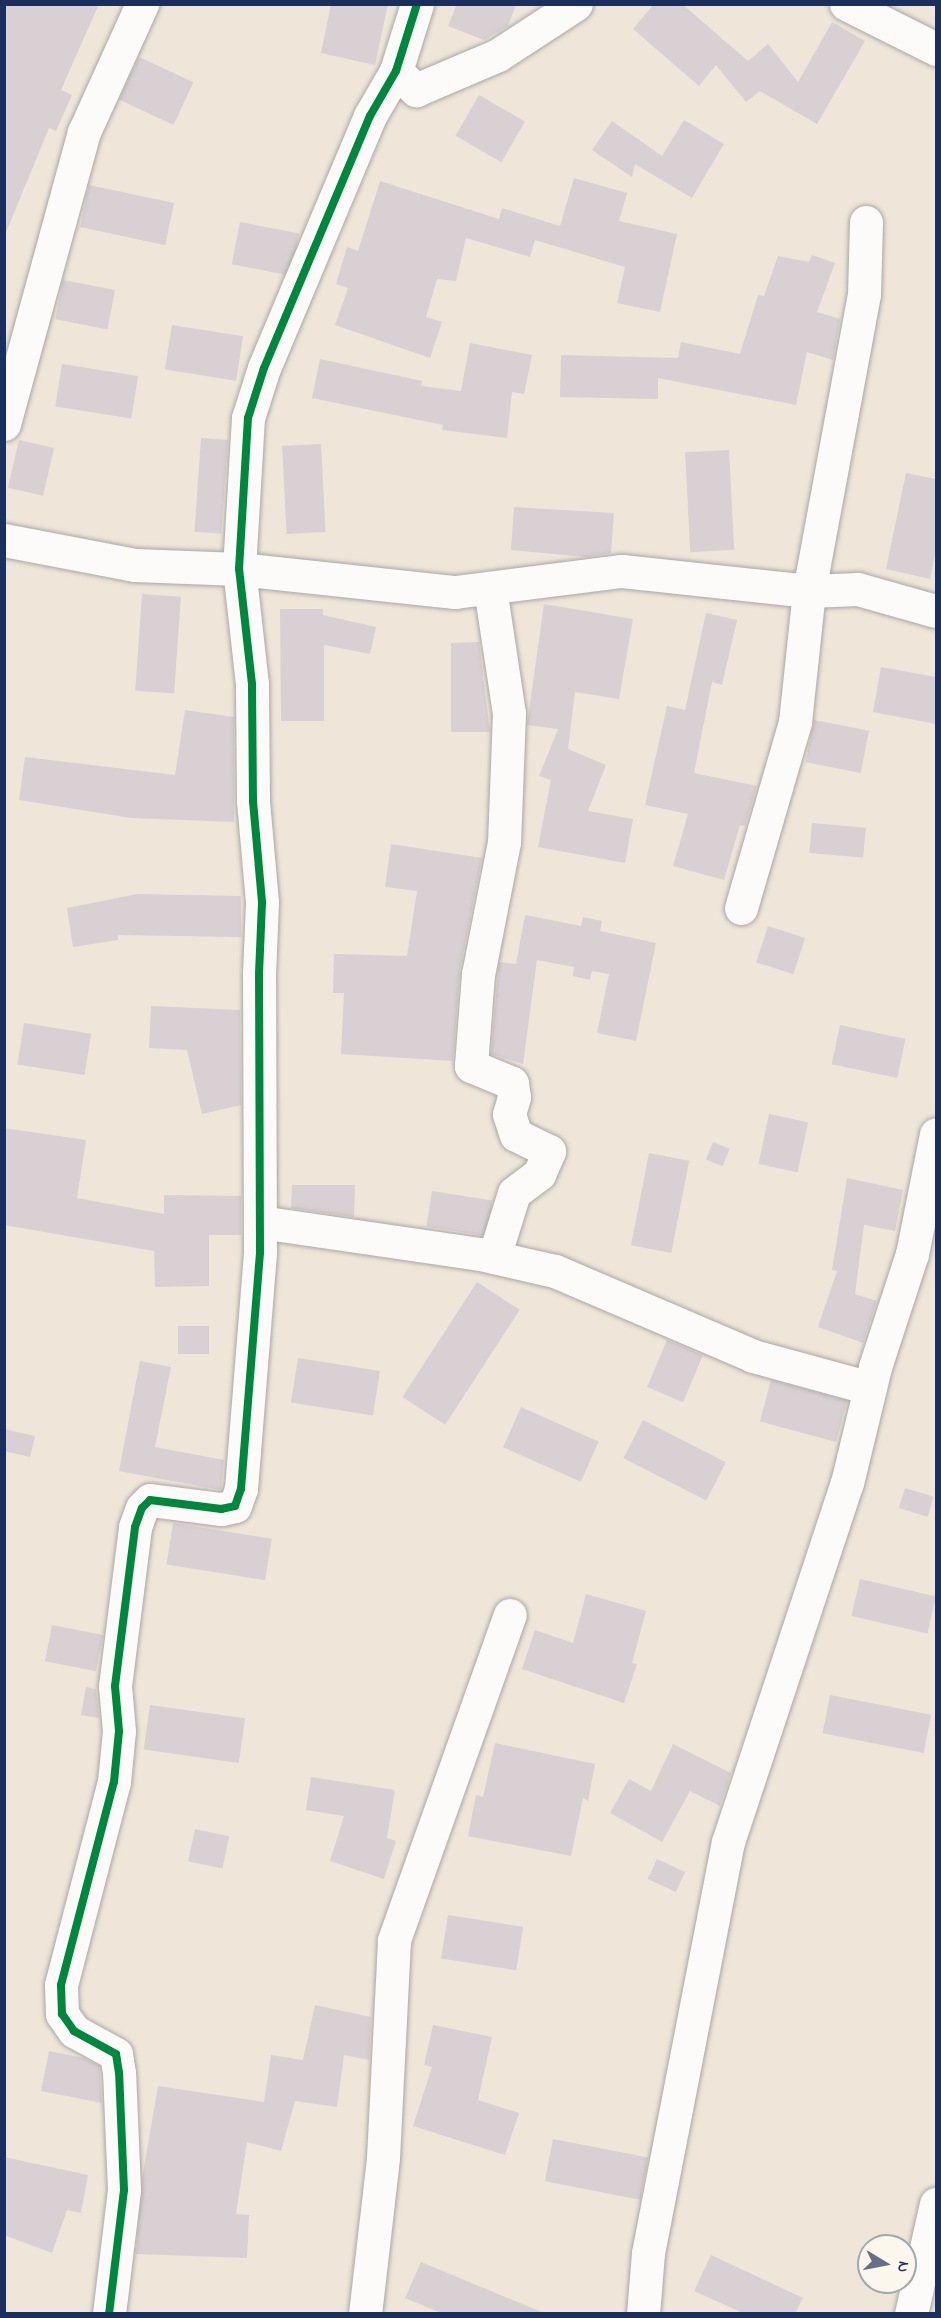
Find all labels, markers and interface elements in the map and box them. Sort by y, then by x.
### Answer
north arrow [857,2234,917,2294]
text: N [890,2259,916,2274]

